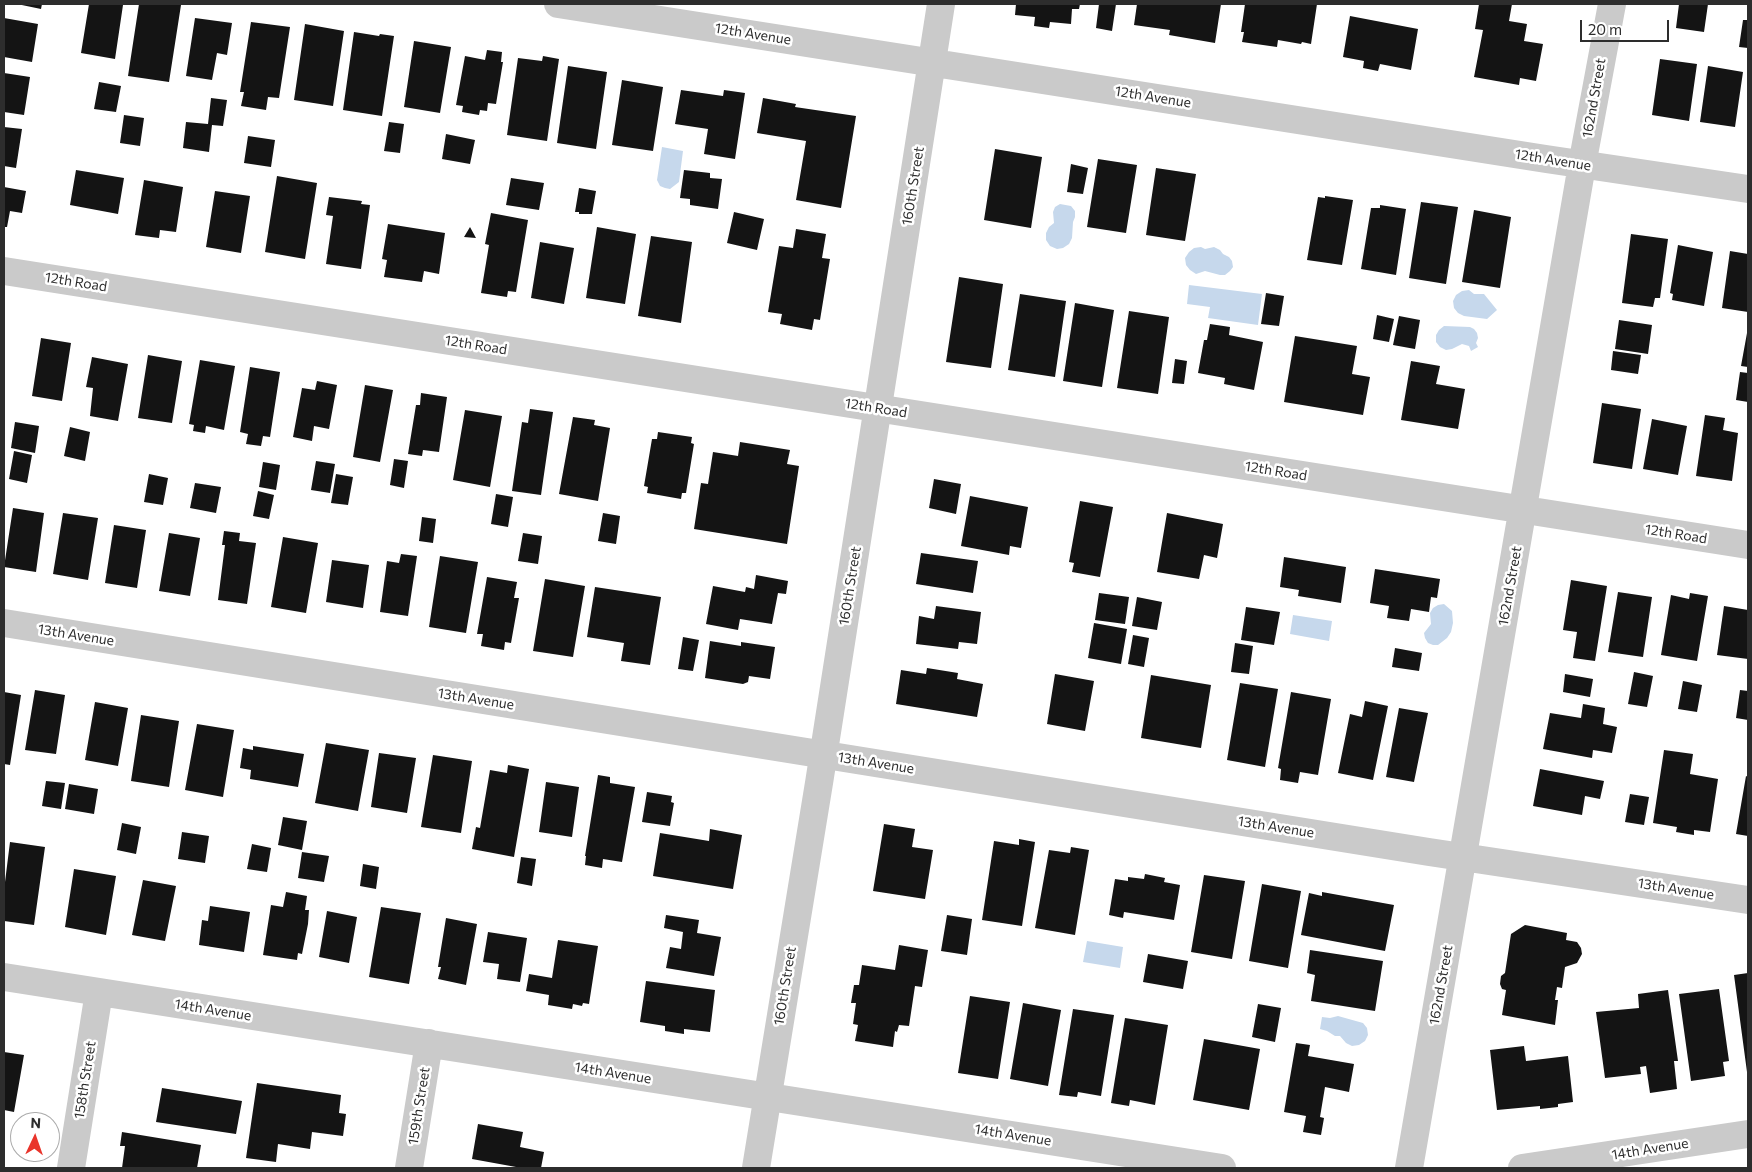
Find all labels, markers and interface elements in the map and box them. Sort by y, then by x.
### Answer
scale bar [1582,10,1671,42]
street label: 12th Avenue [714,20,792,48]
text: 20 m [1588,20,1622,38]
street label: 162nd Street [1579,57,1609,139]
street label: 12th Avenue [1114,83,1192,111]
street label: 160th Street [898,145,928,227]
street label: 12th Avenue [1514,146,1592,174]
street label: 12th Road [44,269,108,295]
street label: 12th Road [444,332,508,358]
street label: 12th Road [844,395,908,421]
street label: 12th Road [1244,458,1308,484]
street label: 12th Road [1644,521,1708,547]
street label: 160th Street [835,545,865,627]
street label: 162nd Street [1495,545,1525,627]
street label: 13th Avenue [37,621,115,649]
street label: 13th Avenue [437,685,515,713]
street label: 13th Avenue [837,749,915,777]
street label: 13th Avenue [1237,813,1315,841]
street label: 13th Avenue [1637,875,1715,903]
street label: 162nd Street [1426,944,1456,1026]
street label: 160th Street [770,945,800,1027]
street label: 14th Avenue [173,996,253,1024]
street label: 158th Street [71,1040,99,1120]
street label: 14th Avenue [573,1059,653,1087]
street label: 159th Street [405,1066,433,1146]
north arrow [10,1112,60,1162]
text: N [30,1114,41,1131]
street label: 14th Avenue [973,1121,1053,1149]
street label: 14th Avenue [1610,1135,1690,1163]

